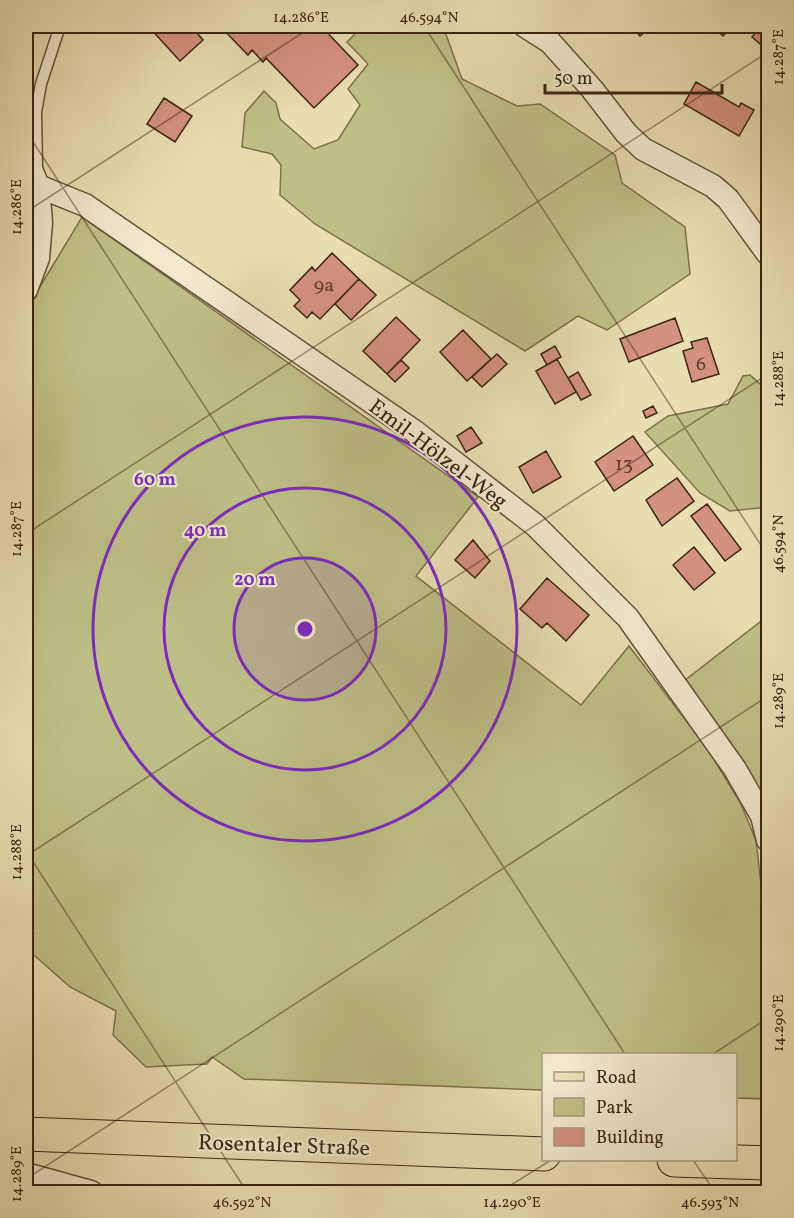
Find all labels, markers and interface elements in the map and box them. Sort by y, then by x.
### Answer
text: 14.286°E [273,8,329,29]
text: 46.594°N [399,8,459,29]
text: 14.287°E [769,29,790,85]
scale bar [545,57,722,95]
text: 50 m [554,67,593,92]
text: 14.286°E [7,179,28,235]
house number: 9a [314,272,334,300]
house number: 6 [696,351,706,379]
text: 14.288°E [769,351,790,407]
street label: Emil-Hölzel-Weg [362,392,513,518]
house number: 13 [615,451,633,479]
text: 60 m [134,468,176,493]
text: 14.287°E [7,501,28,557]
text: 46.594°N [769,514,790,574]
text: 40 m [184,519,226,544]
text: 20 m [234,568,276,593]
centre of rings [295,619,315,639]
text: 14.289°E [769,673,790,729]
text: 14.288°E [7,824,28,880]
text: 14.290°E [769,994,790,1052]
legend [542,1053,737,1161]
text: Road [596,1066,637,1091]
text: Park [596,1096,633,1121]
text: Building [596,1126,664,1151]
street label: Rosentaler Straße [197,1128,371,1165]
text: 14.289°E [7,1146,28,1202]
text: 46.592°N [213,1193,271,1214]
text: 14.290°E [483,1193,541,1214]
text: 46.593°N [681,1193,739,1214]

